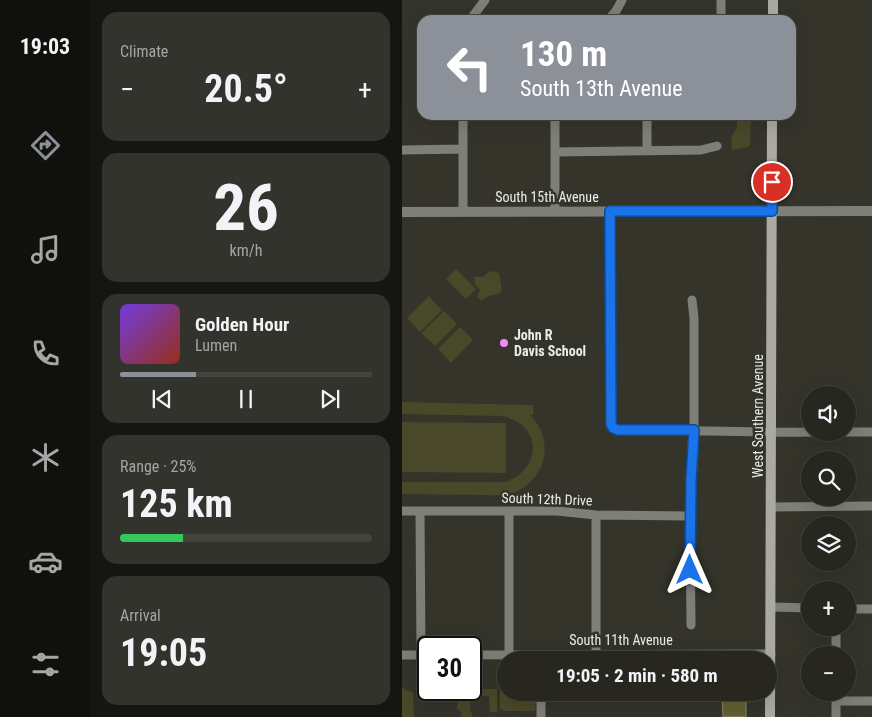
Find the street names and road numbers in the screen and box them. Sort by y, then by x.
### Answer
street label: South 15th Avenue [495,189,599,205]
street label: West Southern Avenue [750,354,766,478]
street label: South 12th Drive [501,489,593,509]
street label: South 11th Avenue [569,632,673,648]

